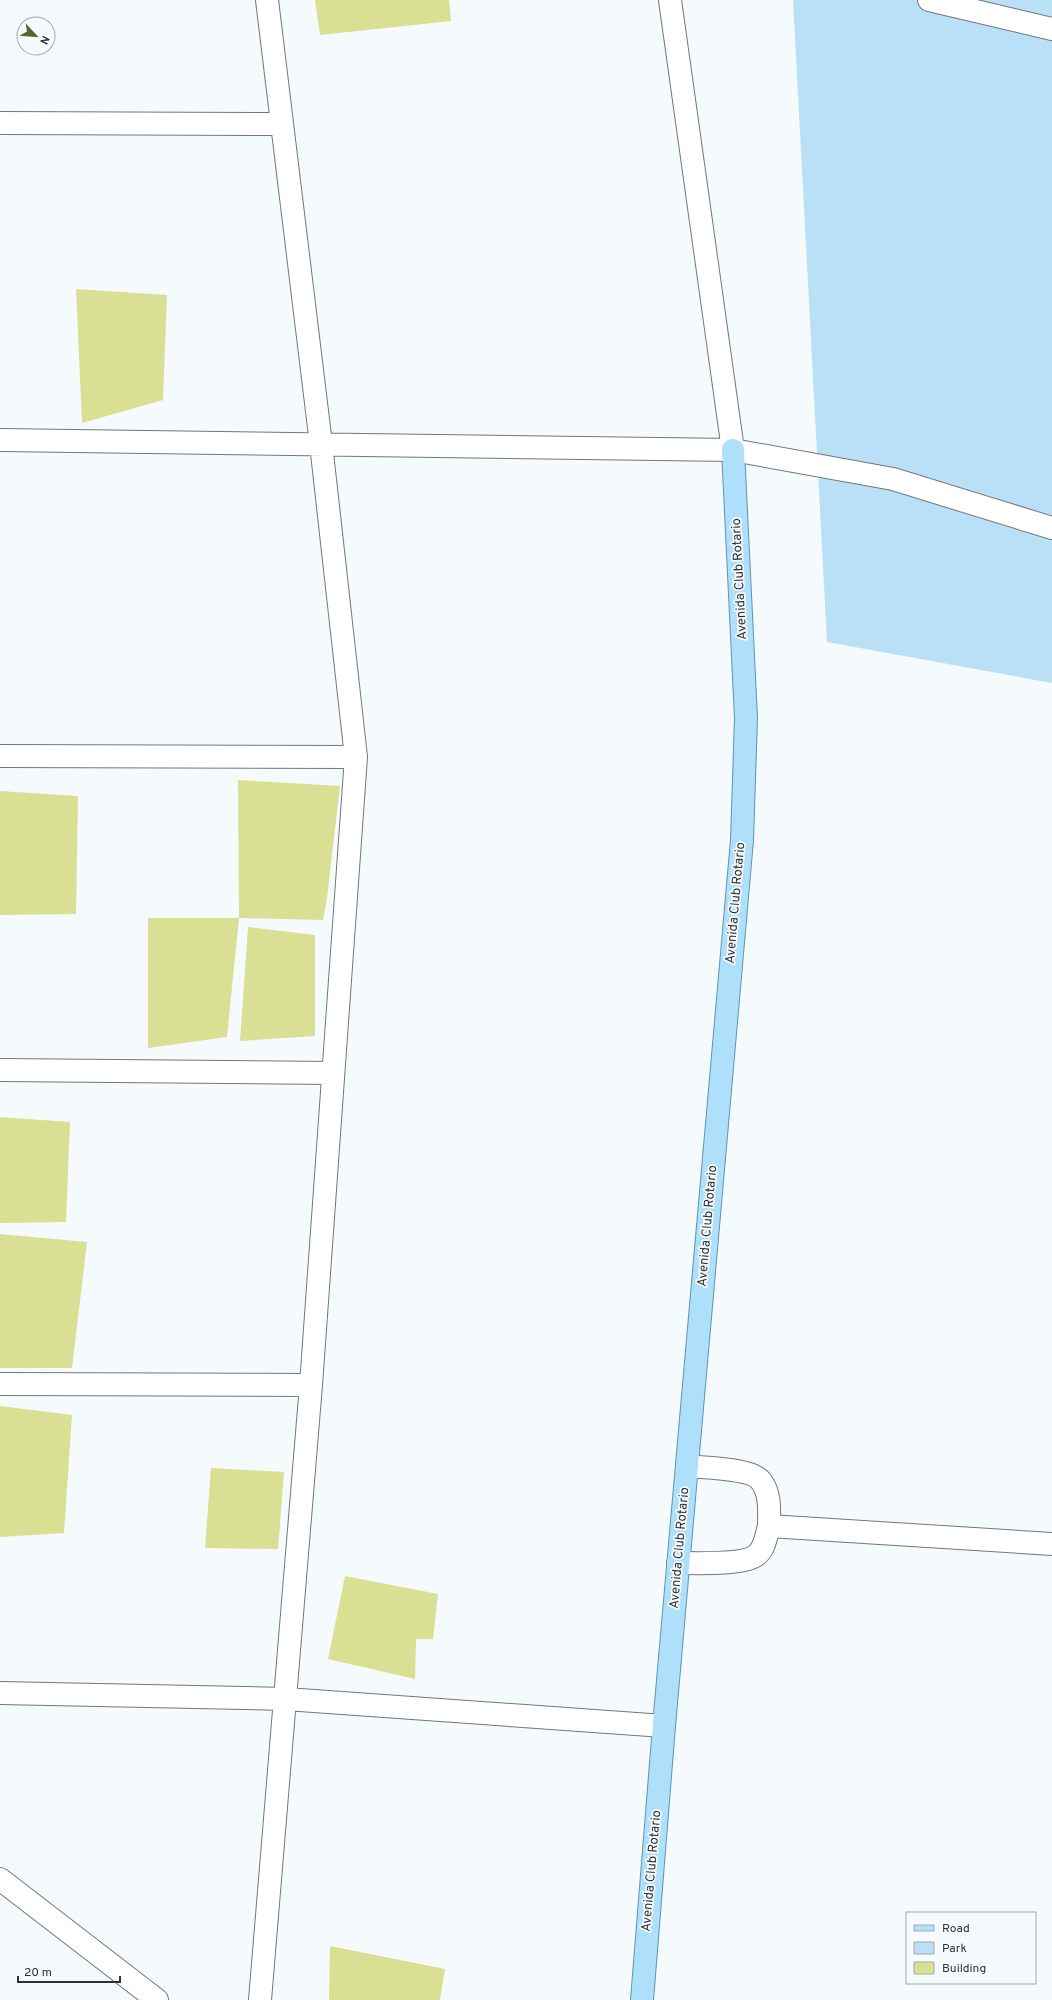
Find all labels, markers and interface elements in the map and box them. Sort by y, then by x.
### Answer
north arrow [16,16,56,56]
text: N [36,33,52,47]
street label: Avenida Club Rotario [729,518,751,640]
street label: Avenida Club Rotario [723,842,749,964]
street label: Avenida Club Rotario [695,1165,721,1287]
street label: Avenida Club Rotario [667,1487,693,1609]
street label: Avenida Club Rotario [639,1810,665,1932]
legend [906,1912,1036,1984]
text: Road [942,1921,970,1937]
text: Park [942,1941,967,1957]
scale bar [18,1958,120,1984]
text: Building [942,1961,986,1977]
text: 20 m [24,1965,52,1981]

